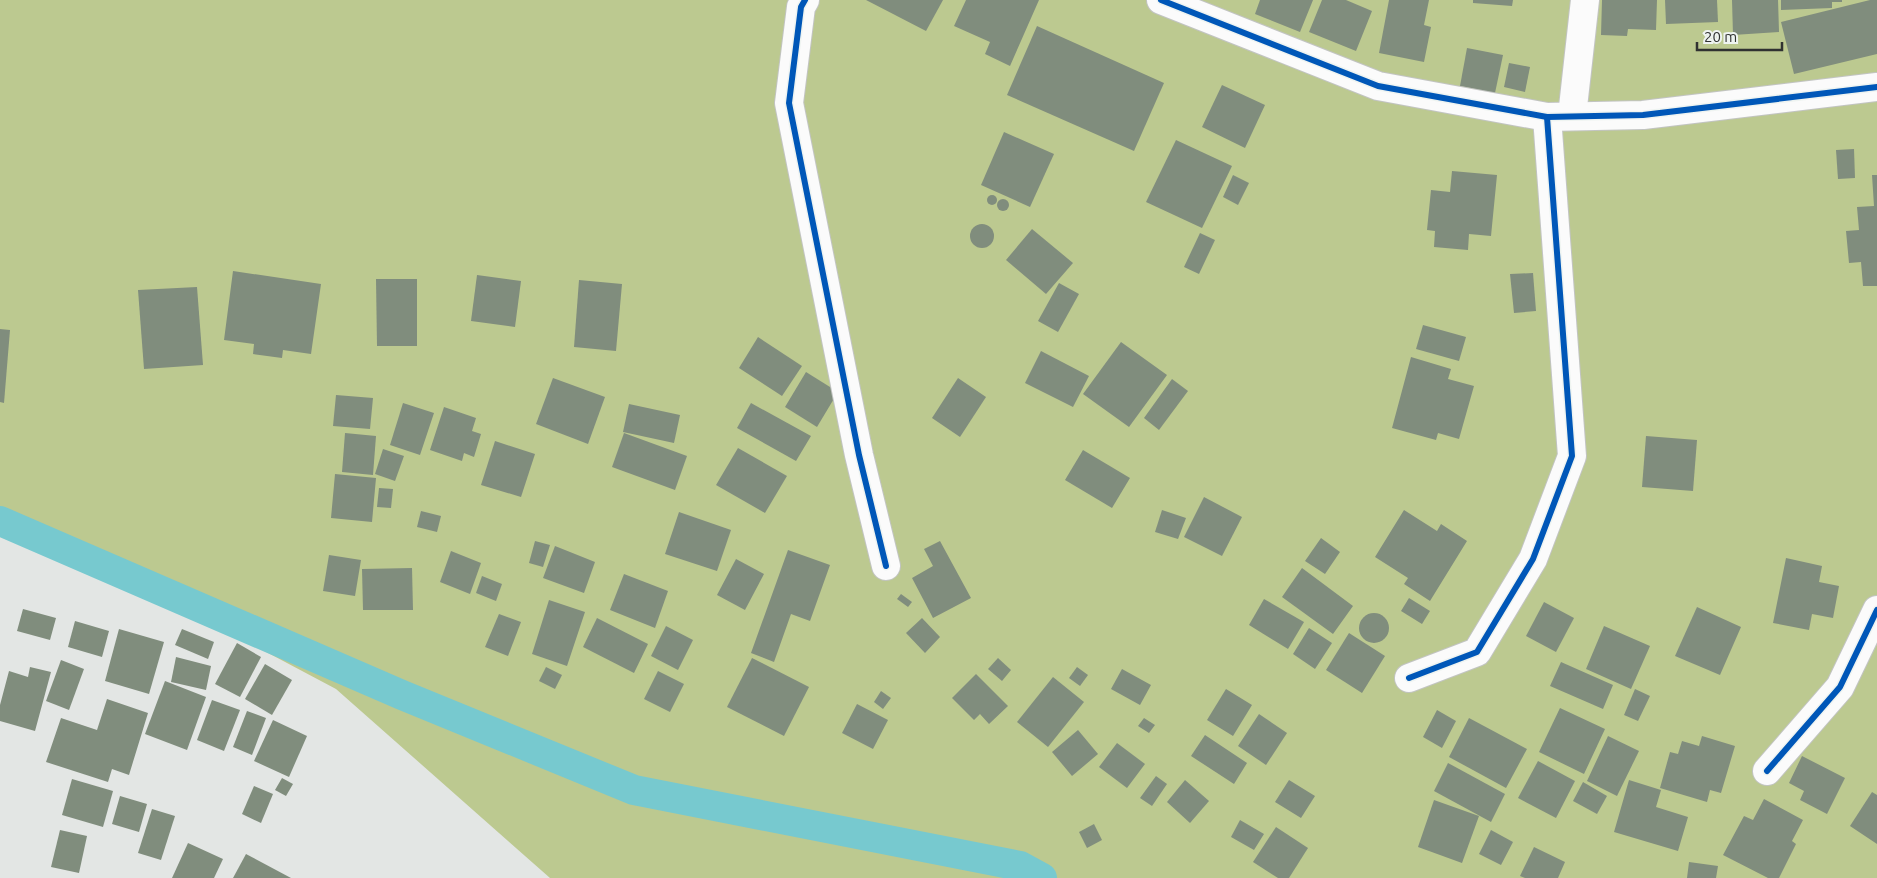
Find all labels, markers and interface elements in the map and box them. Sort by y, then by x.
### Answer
scale bar [1697,20,1782,52]
text: 20 m [1704,28,1737,45]

